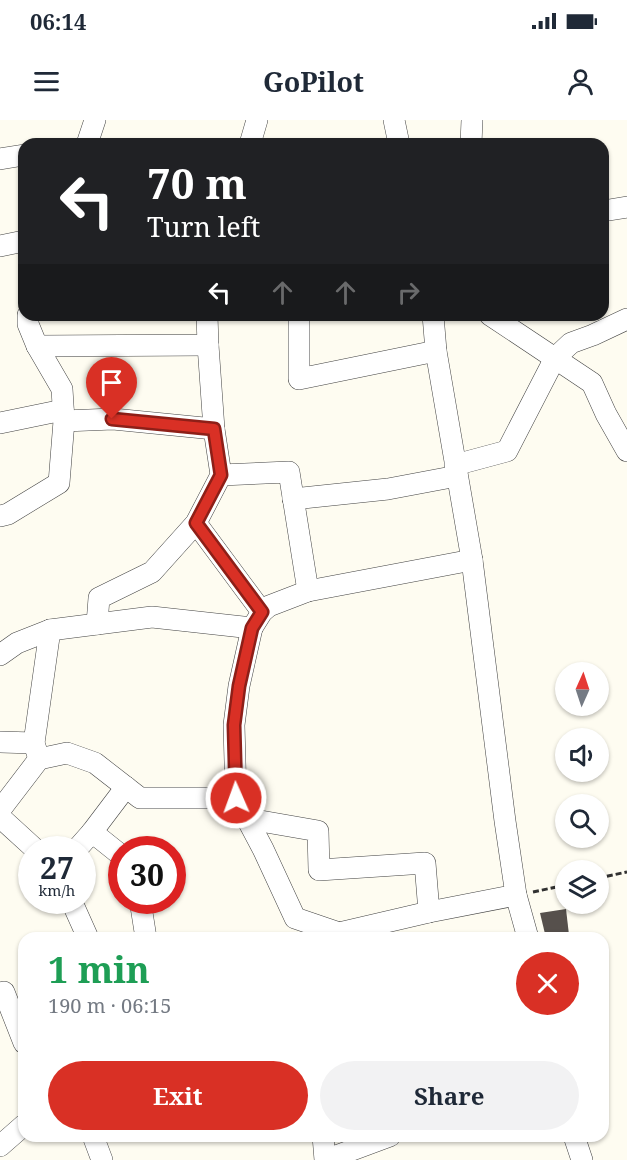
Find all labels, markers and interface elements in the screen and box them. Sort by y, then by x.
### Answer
text: 06:14 [30,6,86,36]
text: GoPilot [263,63,364,100]
icon: menu [30,65,63,98]
icon: person [564,65,597,98]
text: 70 m [147,154,247,211]
icon: left [48,162,126,240]
text: Turn left [147,208,260,245]
icon: left [203,276,236,309]
icon: ahead [266,276,299,309]
icon: ahead [329,276,362,309]
icon: right [392,276,425,309]
pin [86,357,137,419]
icon: arrive [95,366,128,399]
north arrow [555,662,609,716]
map controls [555,662,609,914]
button: sound [555,728,609,782]
position arrow [204,766,268,830]
button: search [555,794,609,848]
speed limit sign: 30 [108,836,186,914]
text: 27 [40,847,74,888]
button: layers [555,860,609,914]
text: km/h [39,880,75,900]
text: 1 min [48,945,150,994]
button: close [516,952,579,1015]
text: 190 m · 06:15 [48,992,171,1019]
button: Exit [48,1061,308,1130]
button: Share [320,1061,579,1130]

